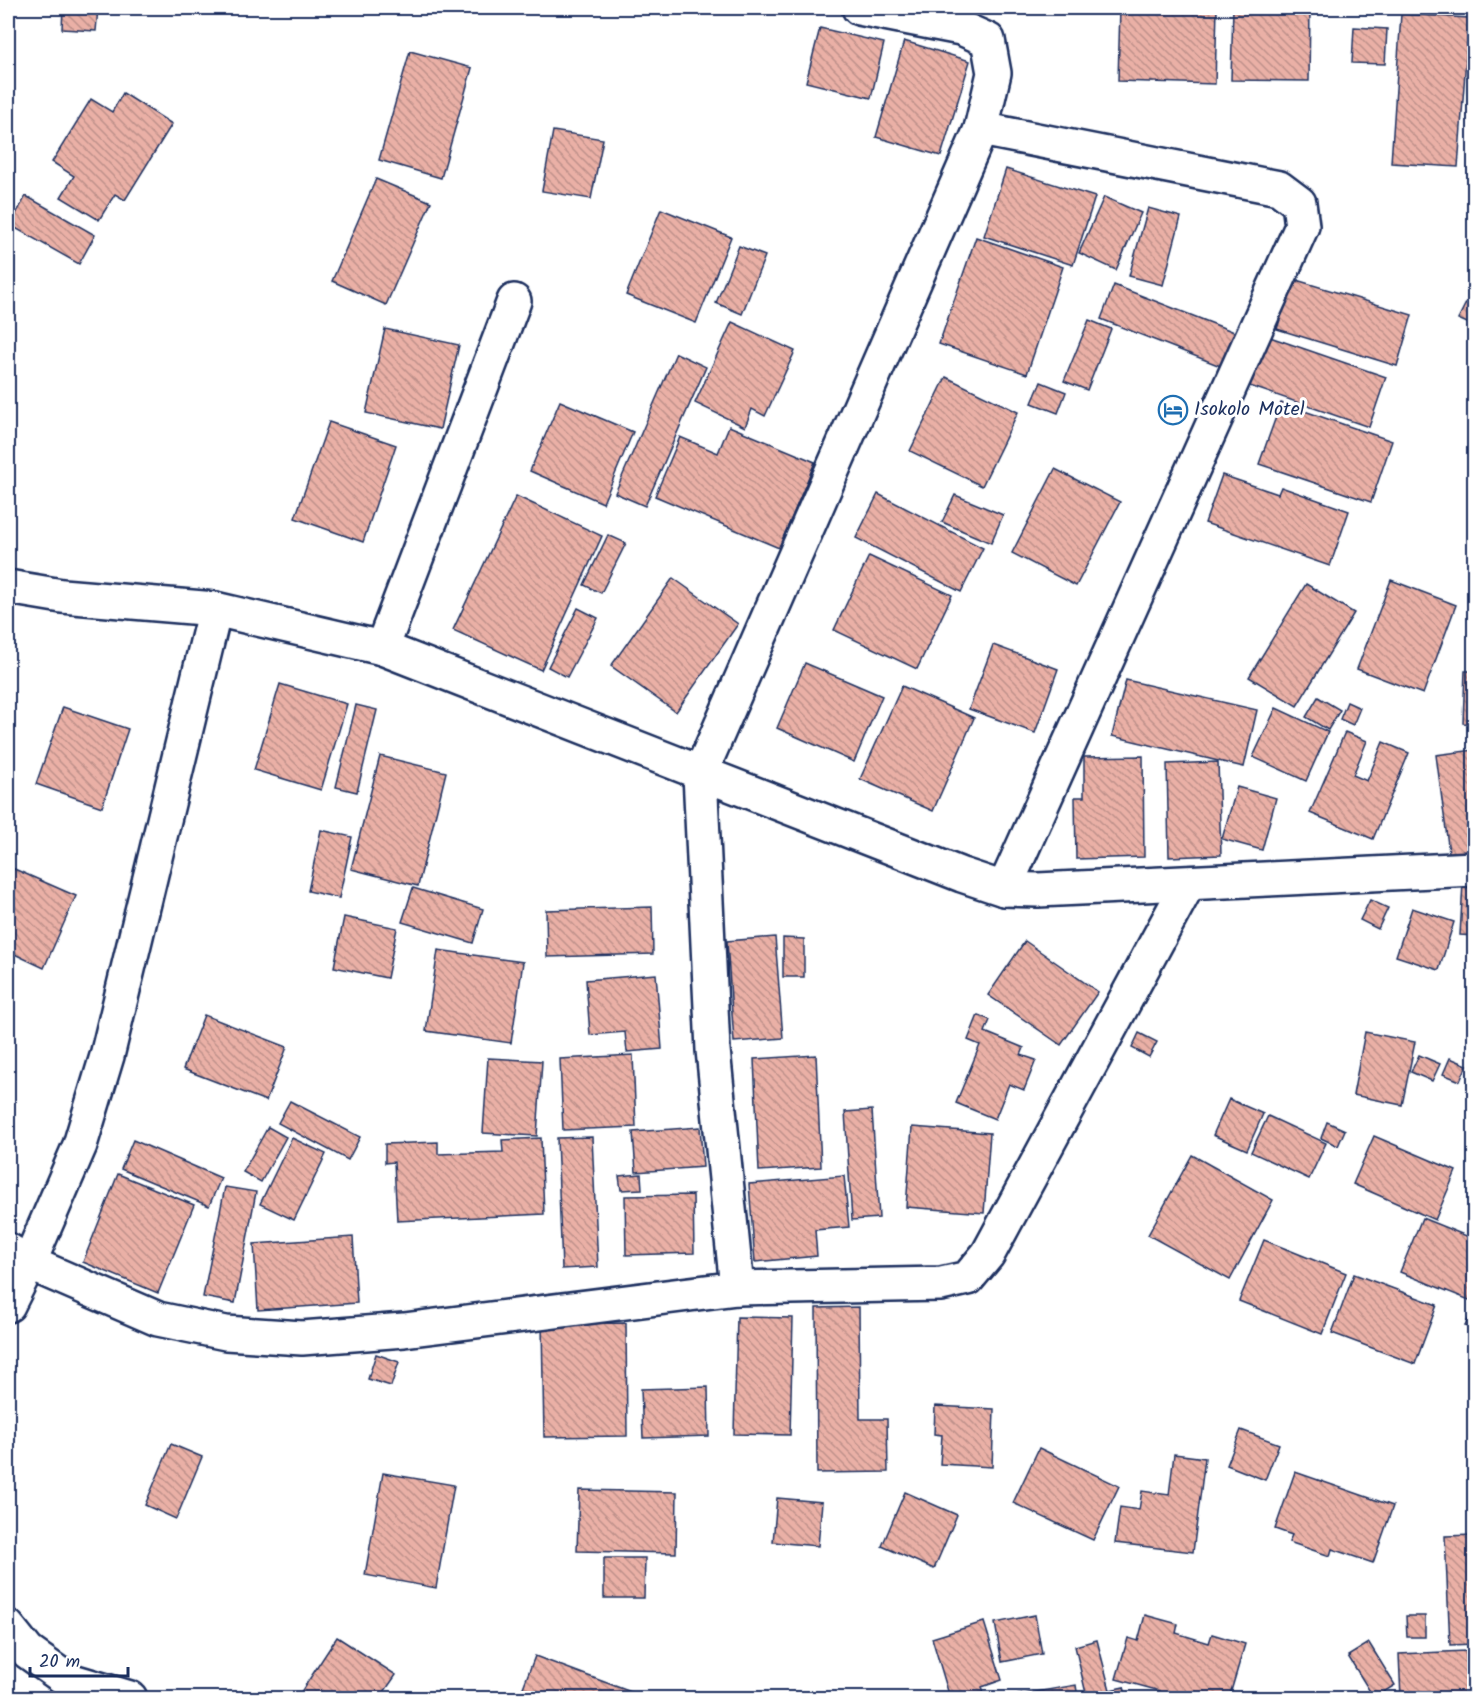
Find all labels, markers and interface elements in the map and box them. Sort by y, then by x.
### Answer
hotel icon: Isokolo Motel [1157,394,1189,426]
place label: Isokolo Motel [1194,394,1305,426]
scale bar [30,1640,128,1678]
text: 20 m [39,1648,80,1677]

